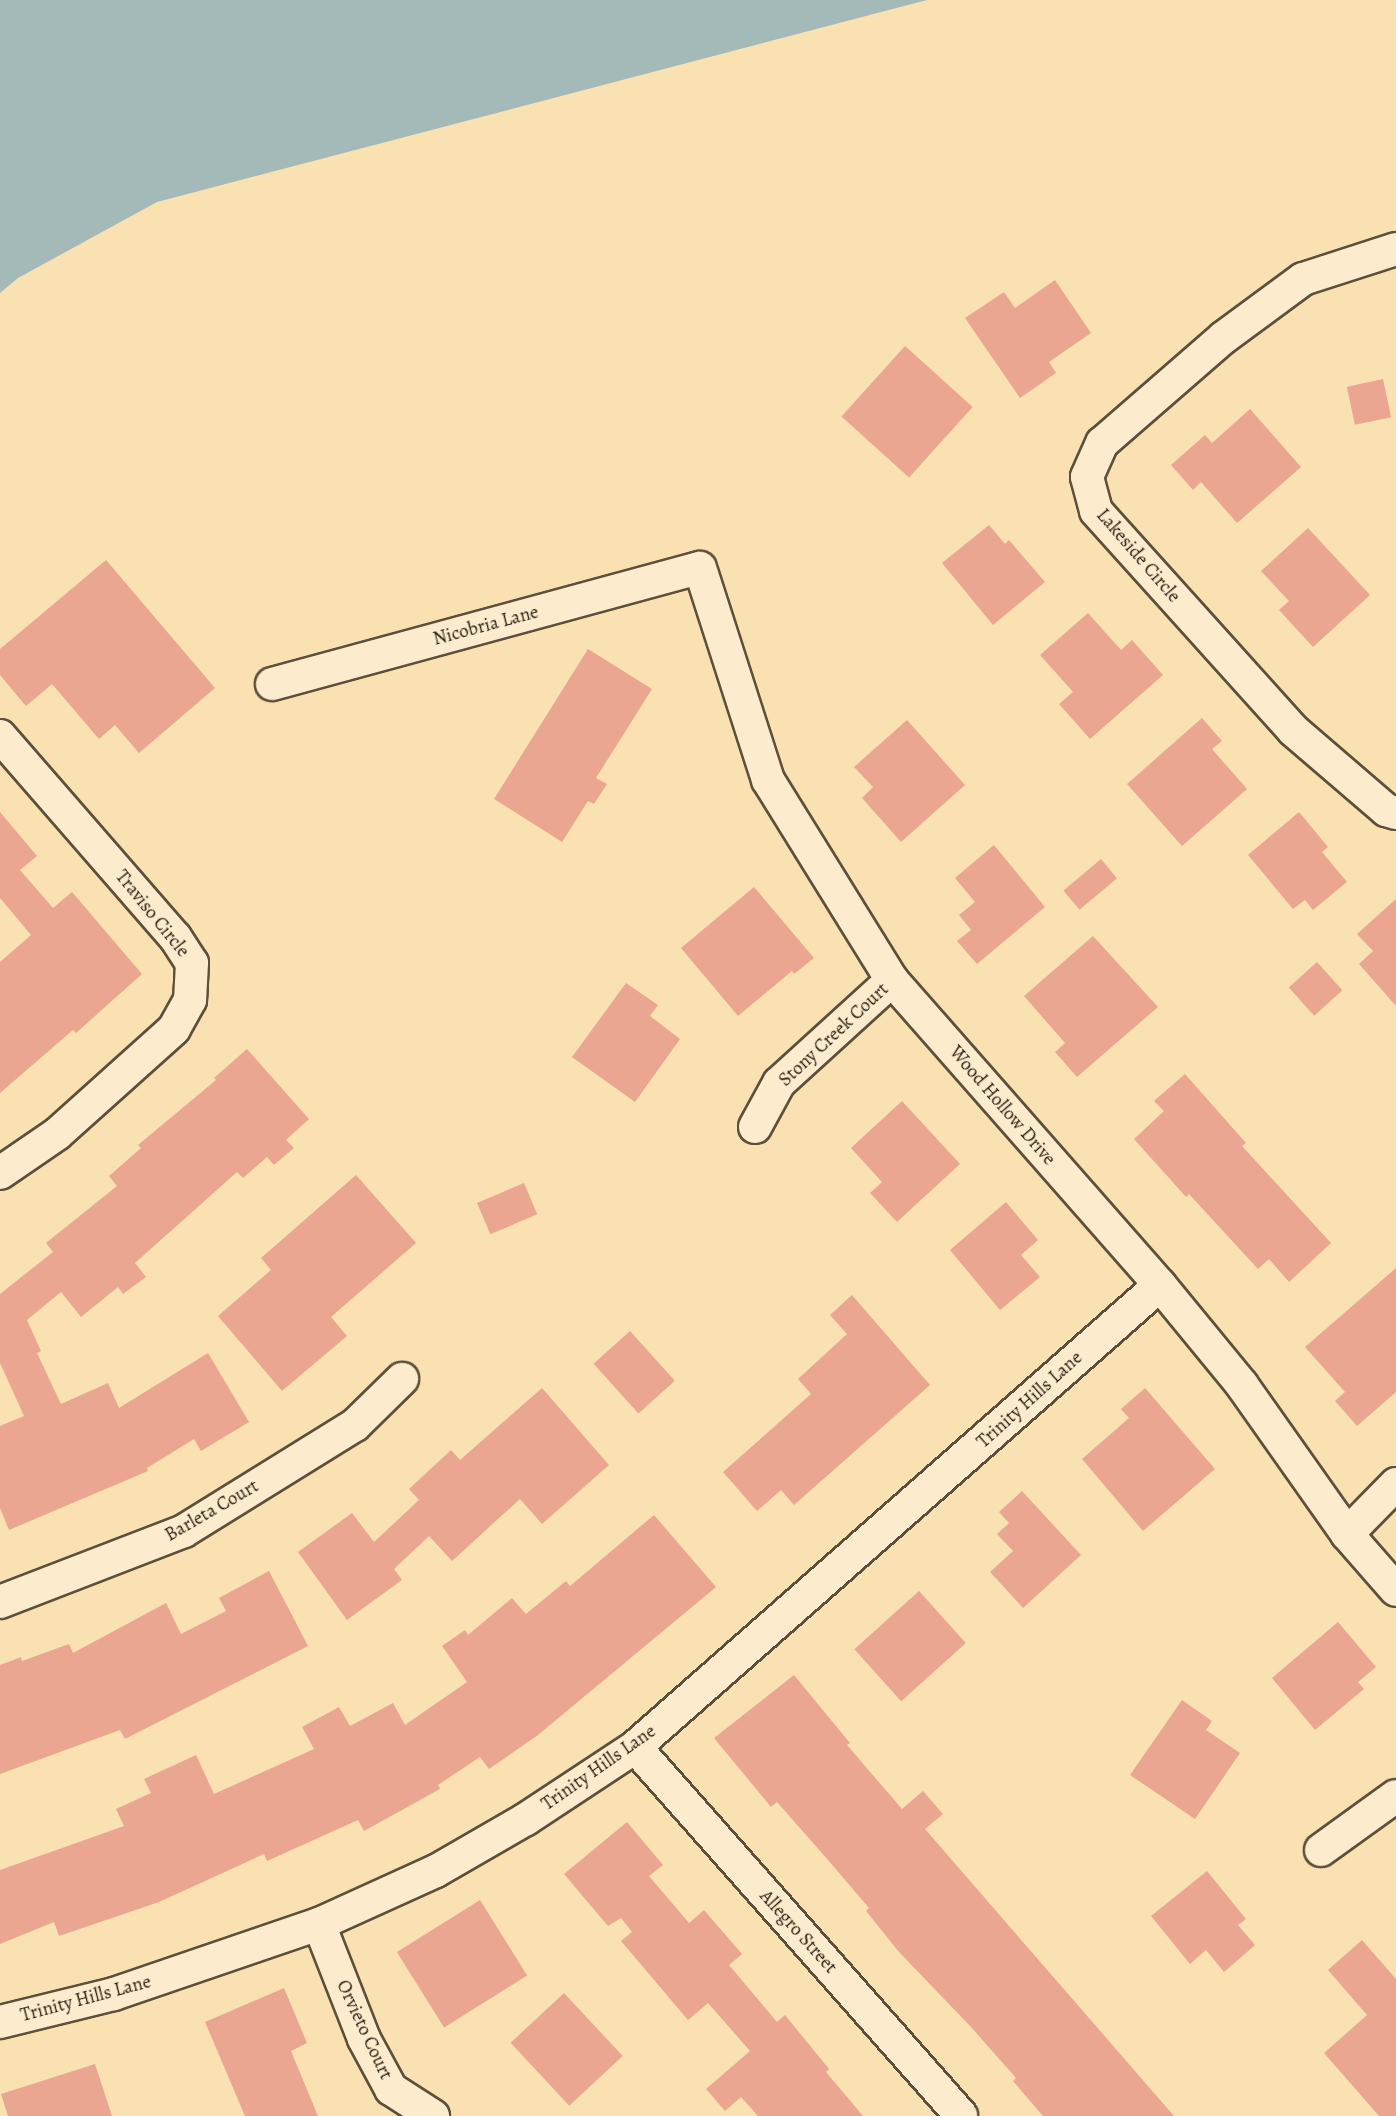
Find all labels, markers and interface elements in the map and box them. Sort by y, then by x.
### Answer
street label: Lakeside Circle [1091,504,1185,608]
street label: Nicobria Lane [431,601,541,651]
street label: Traviso Circle [110,866,194,962]
street label: Stony Creek Court [774,978,894,1092]
street label: Wood Hollow Drive [944,1042,1060,1170]
street label: Trinity Hills Lane [972,1347,1088,1453]
street label: Barleta Court [161,1475,263,1547]
street label: Trinity Hills Lane [537,1720,661,1816]
street label: Allegro Street [754,1885,842,1979]
street label: Trinity Hills Lane [18,1971,154,2027]
street label: Orvieto Court [331,1977,397,2083]

